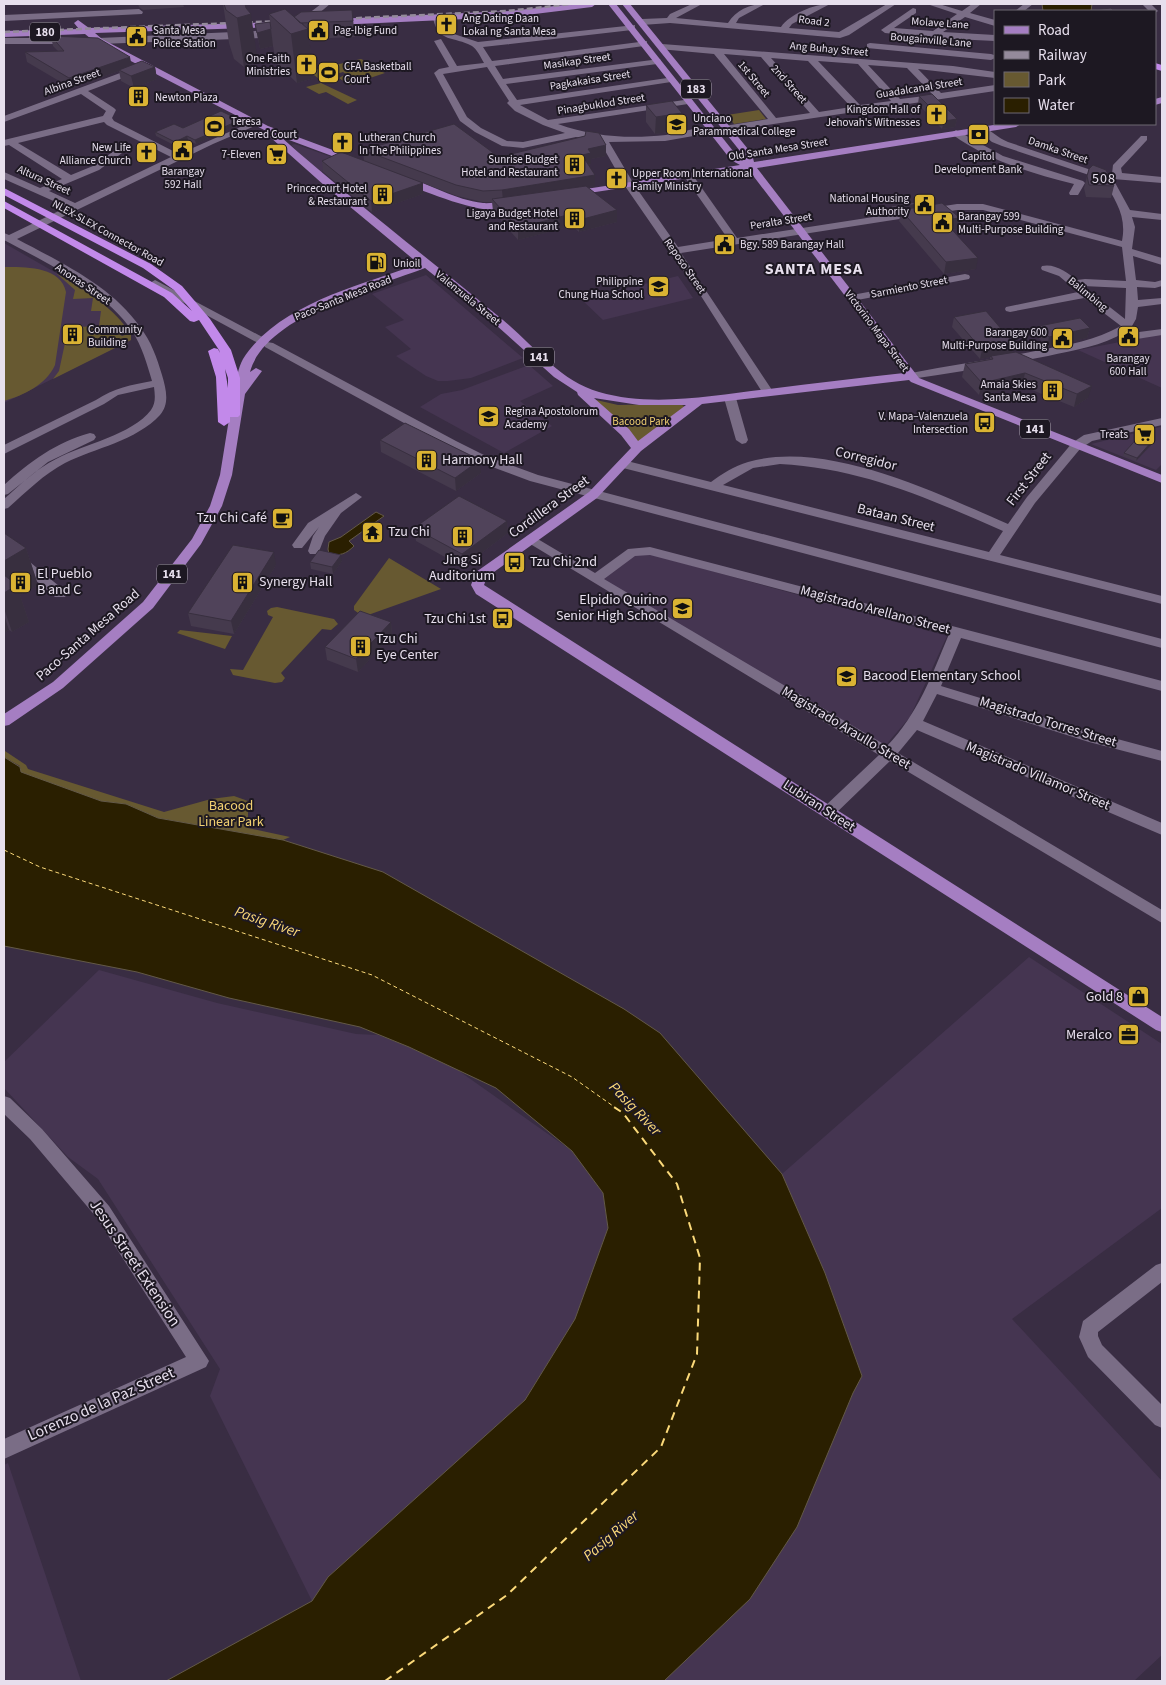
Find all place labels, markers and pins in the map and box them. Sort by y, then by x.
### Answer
place label: Ang Dating Daan Lokal ng Santa Mesa [463,11,556,39]
church icon: Ang Dating Daan Lokal ng Santa Mesa [435,12,459,36]
public building icon: Pag-Ibig Fund [306,18,330,42]
place label: Santa Mesa Police Station [153,23,216,51]
place label: Pag-Ibig Fund [334,23,397,38]
public building icon: Santa Mesa Police Station [125,24,149,48]
place label: One Faith Ministries [246,51,290,79]
church icon: One Faith Ministries [294,52,318,76]
place label: CFA Basketball Court [344,59,412,87]
sports icon: CFA Basketball Court [316,60,340,84]
building icon: Newton Plaza [127,85,151,109]
place label: Newton Plaza [155,90,218,105]
place label: Kingdom Hall of Jehovah's Witnesses [826,102,921,130]
church icon: Kingdom Hall of Jehovah's Witnesses [924,103,948,127]
place label: Unciano Parammedical College [693,111,796,139]
school or university icon: Unciano Parammedical College [665,112,689,136]
place label: Teresa Covered Court [231,114,297,142]
sports icon: Teresa Covered Court [203,115,227,139]
bank icon: Capitol Development Bank [966,123,990,147]
place label: Lutheran Church In The Philippines [359,130,441,158]
church icon: Lutheran Church In The Philippines [331,131,355,155]
public building icon: Barangay 592 Hall [171,138,195,162]
place label: New Life Alliance Church [60,140,132,168]
church icon: New Life Alliance Church [135,141,159,165]
supermarket icon: 7-Eleven [265,142,289,166]
place label: 7-Eleven [221,147,261,162]
place label: Capitol Development Bank [934,149,1022,177]
place label: Sunrise Budget Hotel and Restaurant [461,152,558,180]
building icon: Sunrise Budget Hotel and Restaurant [562,153,586,177]
place label: Barangay 592 Hall [161,164,205,192]
place label: Upper Room International Family Ministry [632,166,752,194]
church icon: Upper Room International Family Ministry [604,167,628,191]
place label: Princecourt Hotel & Restaurant [287,181,367,209]
building icon: Princecourt Hotel & Restaurant [371,182,395,206]
place label: National Housing Authority [830,191,909,219]
public building icon: National Housing Authority [913,192,937,216]
place label: Ligaya Budget Hotel and Restaurant [466,206,558,234]
building icon: Ligaya Budget Hotel and Restaurant [562,207,586,231]
place label: Barangay 599 Multi-Purpose Building [958,209,1064,237]
public building icon: Barangay 599 Multi-Purpose Building [930,210,954,234]
public building icon: Bgy. 589 Barangay Hall [712,232,736,256]
place label: Bgy. 589 Barangay Hall [740,237,844,252]
fuel station icon: Unioil [365,251,389,275]
place label: Unioil [393,256,420,271]
place label: Philippine Chung Hua School [558,274,644,302]
school or university icon: Philippine Chung Hua School [647,275,671,299]
place label: Community Building [88,322,142,350]
building icon: Community Building [60,323,84,347]
place label: Barangay 600 Multi-Purpose Building [942,325,1047,353]
public building icon: Barangay 600 Hall [1116,325,1140,349]
public building icon: Barangay 600 Multi-Purpose Building [1051,326,1075,350]
place label: Barangay 600 Hall [1106,351,1150,379]
place label: Amaia Skies Santa Mesa [981,377,1036,405]
building icon: Amaia Skies Santa Mesa [1040,378,1064,402]
place label: Regina Apostolorum Academy [505,404,598,432]
school or university icon: Regina Apostolorum Academy [477,405,501,429]
place label: V. Mapa–Valenzuela Intersection [878,409,968,437]
bus stop icon: V. Mapa–Valenzuela Intersection [972,410,996,434]
supermarket icon: Treats [1132,422,1156,446]
place label: Treats [1100,427,1128,442]
building icon: Harmony Hall [414,448,438,472]
place label: Harmony Hall [442,450,523,470]
cafe icon: Tzu Chi Café [271,506,295,530]
place label: Tzu Chi Café [197,508,267,528]
temple icon: Tzu Chi [360,520,384,544]
place label: Tzu Chi [388,522,430,542]
building icon: Jing Si Auditorium [450,525,474,549]
place label: Jing Si Auditorium [429,550,495,586]
bus stop icon: Tzu Chi 2nd [502,550,526,574]
place label: Tzu Chi 2nd [530,552,597,572]
place label: El Pueblo B and C [37,564,92,600]
building icon: El Pueblo B and C [9,570,33,594]
building icon: Synergy Hall [231,570,255,594]
place label: Synergy Hall [259,572,333,592]
place label: Elpidio Quirino Senior High School [556,590,667,626]
school or university icon: Elpidio Quirino Senior High School [671,596,695,620]
bus stop icon: Tzu Chi 1st [490,607,514,631]
place label: Tzu Chi 1st [424,609,486,629]
place label: Tzu Chi Eye Center [376,629,439,665]
building icon: Tzu Chi Eye Center [348,635,372,659]
school or university icon: Bacood Elementary School [835,664,859,688]
place label: Bacood Elementary School [863,666,1021,686]
shop icon: Gold 8 [1127,985,1151,1009]
place label: Gold 8 [1086,987,1123,1007]
office icon: Meralco [1116,1023,1140,1047]
place label: Meralco [1066,1025,1112,1045]

